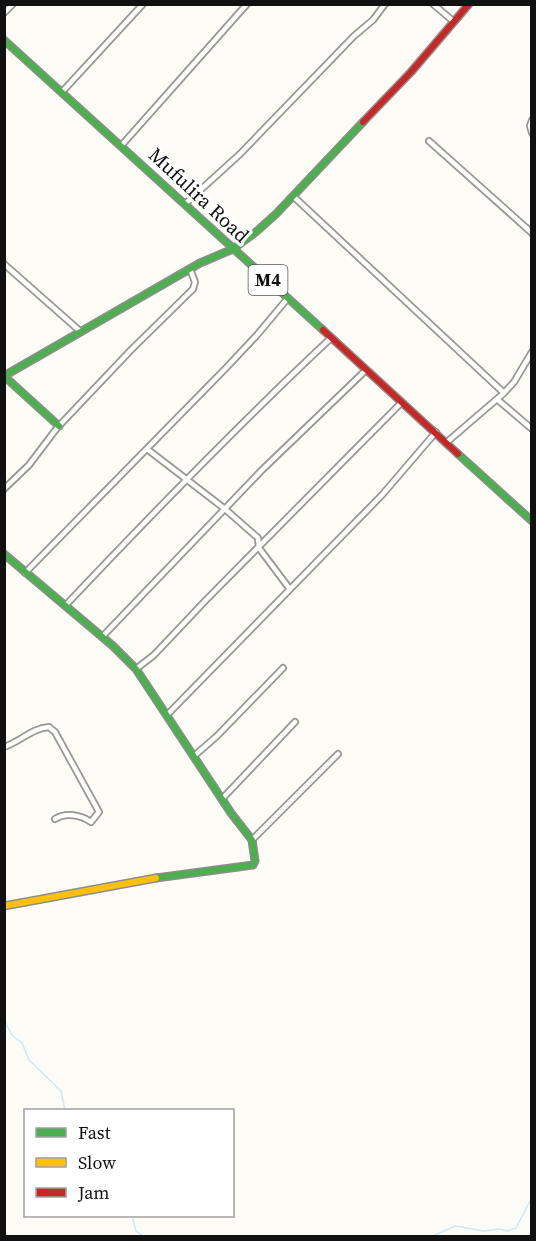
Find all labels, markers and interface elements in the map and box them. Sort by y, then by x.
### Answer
street label: Mufulira Road [143,141,256,249]
road number: M4 [248,265,288,295]
legend [24,1109,234,1217]
text: Fast [78,1120,111,1145]
text: Slow [78,1150,116,1175]
text: Jam [77,1180,110,1205]

